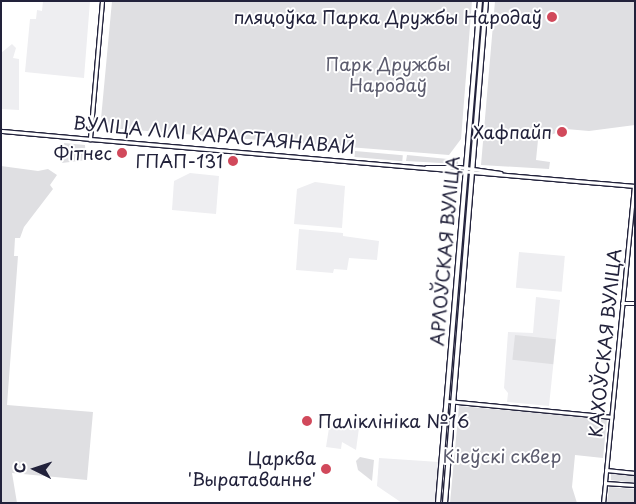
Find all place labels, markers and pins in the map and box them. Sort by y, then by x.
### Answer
place label: пляцоўка Парка Дружбы Народаў [231,6,542,28]
marker: пляцоўка Парка Дружбы Народаў [546,11,558,23]
place label: Хафпайп [473,121,552,143]
marker: Хафпайп [556,126,568,138]
place label: Фітнес [54,142,112,164]
marker: Фітнес [116,147,128,159]
place label: ГПАП-131 [136,150,223,172]
marker: ГПАП-131 [227,155,239,167]
place label: Паліклініка №16 [318,410,469,432]
marker: Паліклініка №16 [300,414,314,428]
place label: Царква 'Выратаванне' [187,448,316,490]
marker: Царква 'Выратаванне' [320,463,332,475]

